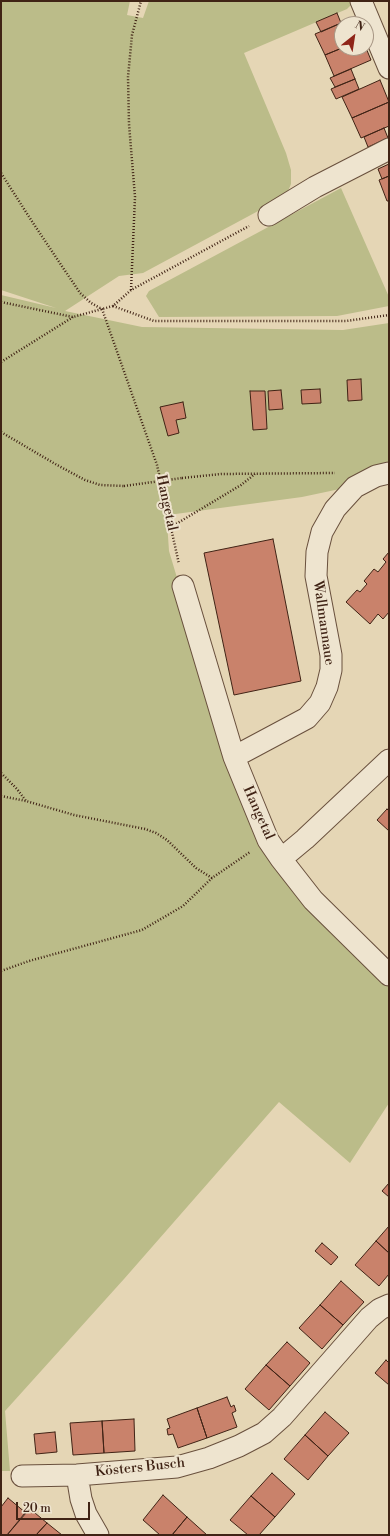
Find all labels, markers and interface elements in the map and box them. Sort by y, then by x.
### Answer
north arrow [334,16,374,56]
text: N [352,18,367,35]
street label: Hangetal [152,473,180,533]
street label: Wallmannaue [309,580,337,666]
street label: Hangetal [239,783,277,843]
street label: Kösters Busch [94,1455,186,1481]
scale bar [18,1494,92,1520]
text: 20 m [23,1501,51,1516]

